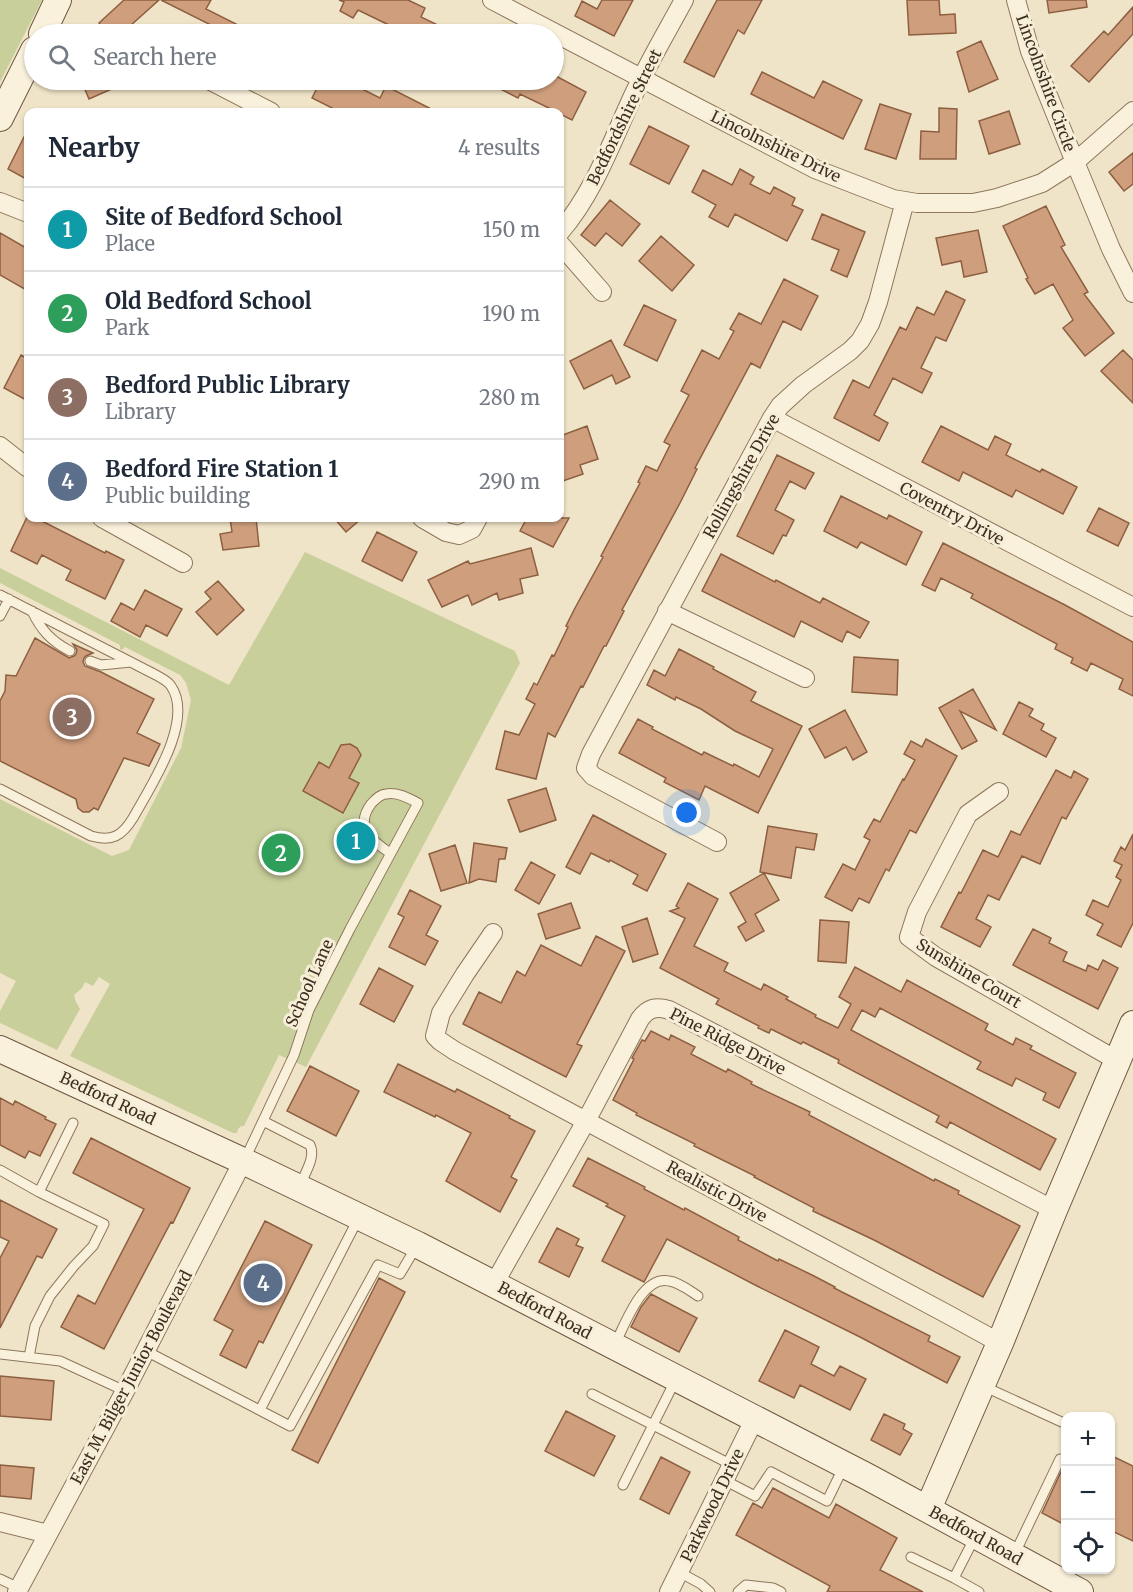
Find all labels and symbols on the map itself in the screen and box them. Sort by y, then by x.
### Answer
street label: Lincolnshire Circle [1012,12,1080,154]
street label: Bedfordshire Street [582,45,666,188]
street label: Lincolnshire Drive [708,106,844,186]
street label: Rollingshire Drive [699,410,783,542]
street label: Coventry Drive [896,477,1008,549]
pin: 3 [52,694,92,740]
your location [672,798,701,827]
pin: 1 [336,818,376,864]
pin: 2 [262,830,300,876]
street label: Sunshine Court [913,934,1026,1013]
street label: School Lane [281,936,337,1030]
street label: Pine Ridge Drive [667,1003,789,1079]
street label: Bedford Road [57,1067,159,1129]
street label: Realistic Drive [663,1156,771,1226]
pin: 4 [244,1260,282,1306]
street label: East M. Bilger Junior Boulevard [66,1266,196,1487]
street label: Bedford Road [495,1277,596,1343]
street label: Parkwood Drive [676,1445,748,1565]
street label: Bedford Road [926,1501,1026,1569]

